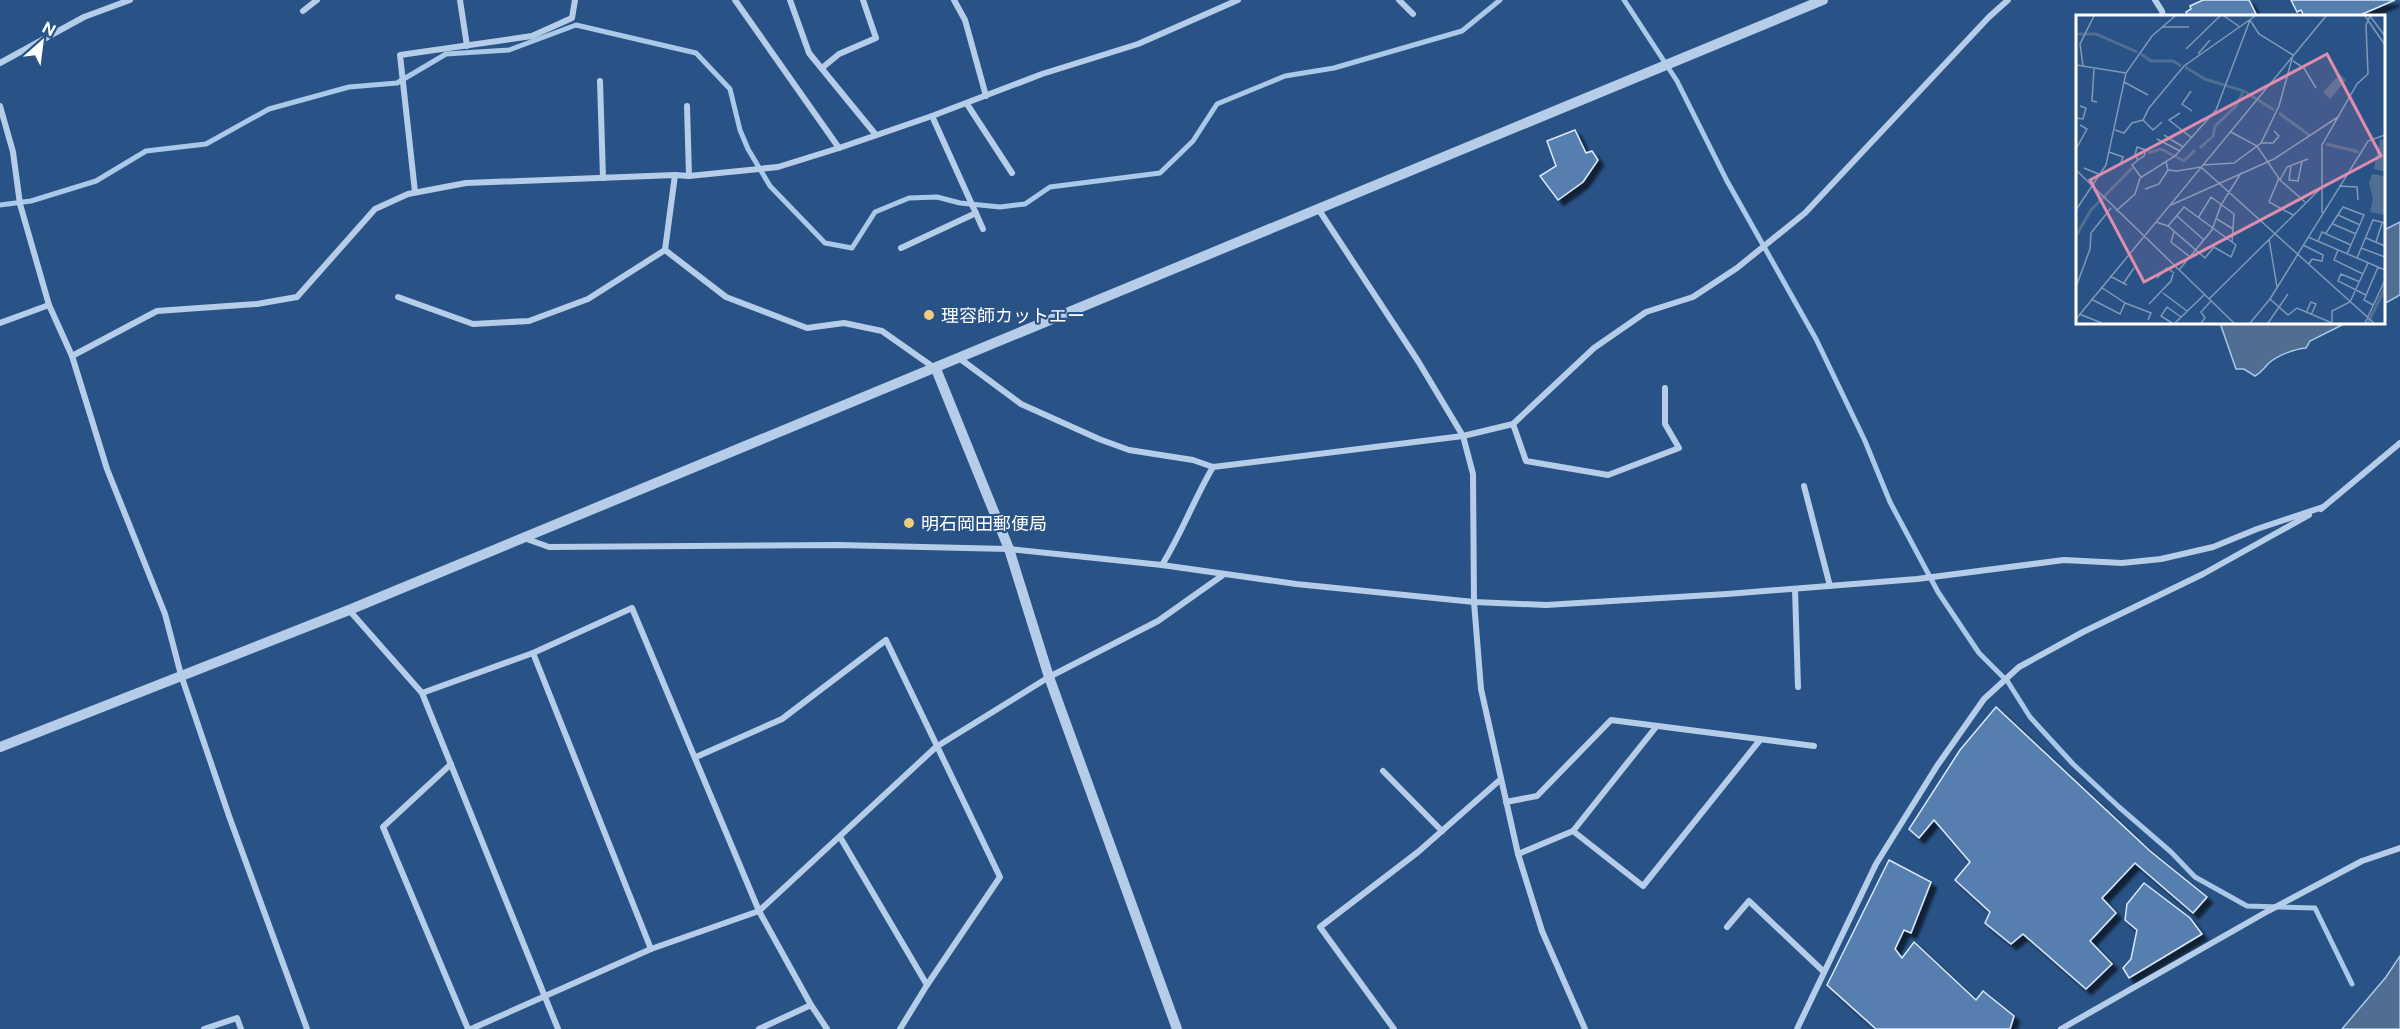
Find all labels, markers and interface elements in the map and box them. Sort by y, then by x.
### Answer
north arrow [12,12,72,72]
inset map [2076,15,2385,324]
text: N [39,18,59,41]
place label: 理容師カットエー [941,305,1085,326]
marker: 理容師カットエー [922,308,936,322]
place label: 明石岡田郵便局 [921,513,1047,534]
marker: 明石岡田郵便局 [902,516,916,530]

